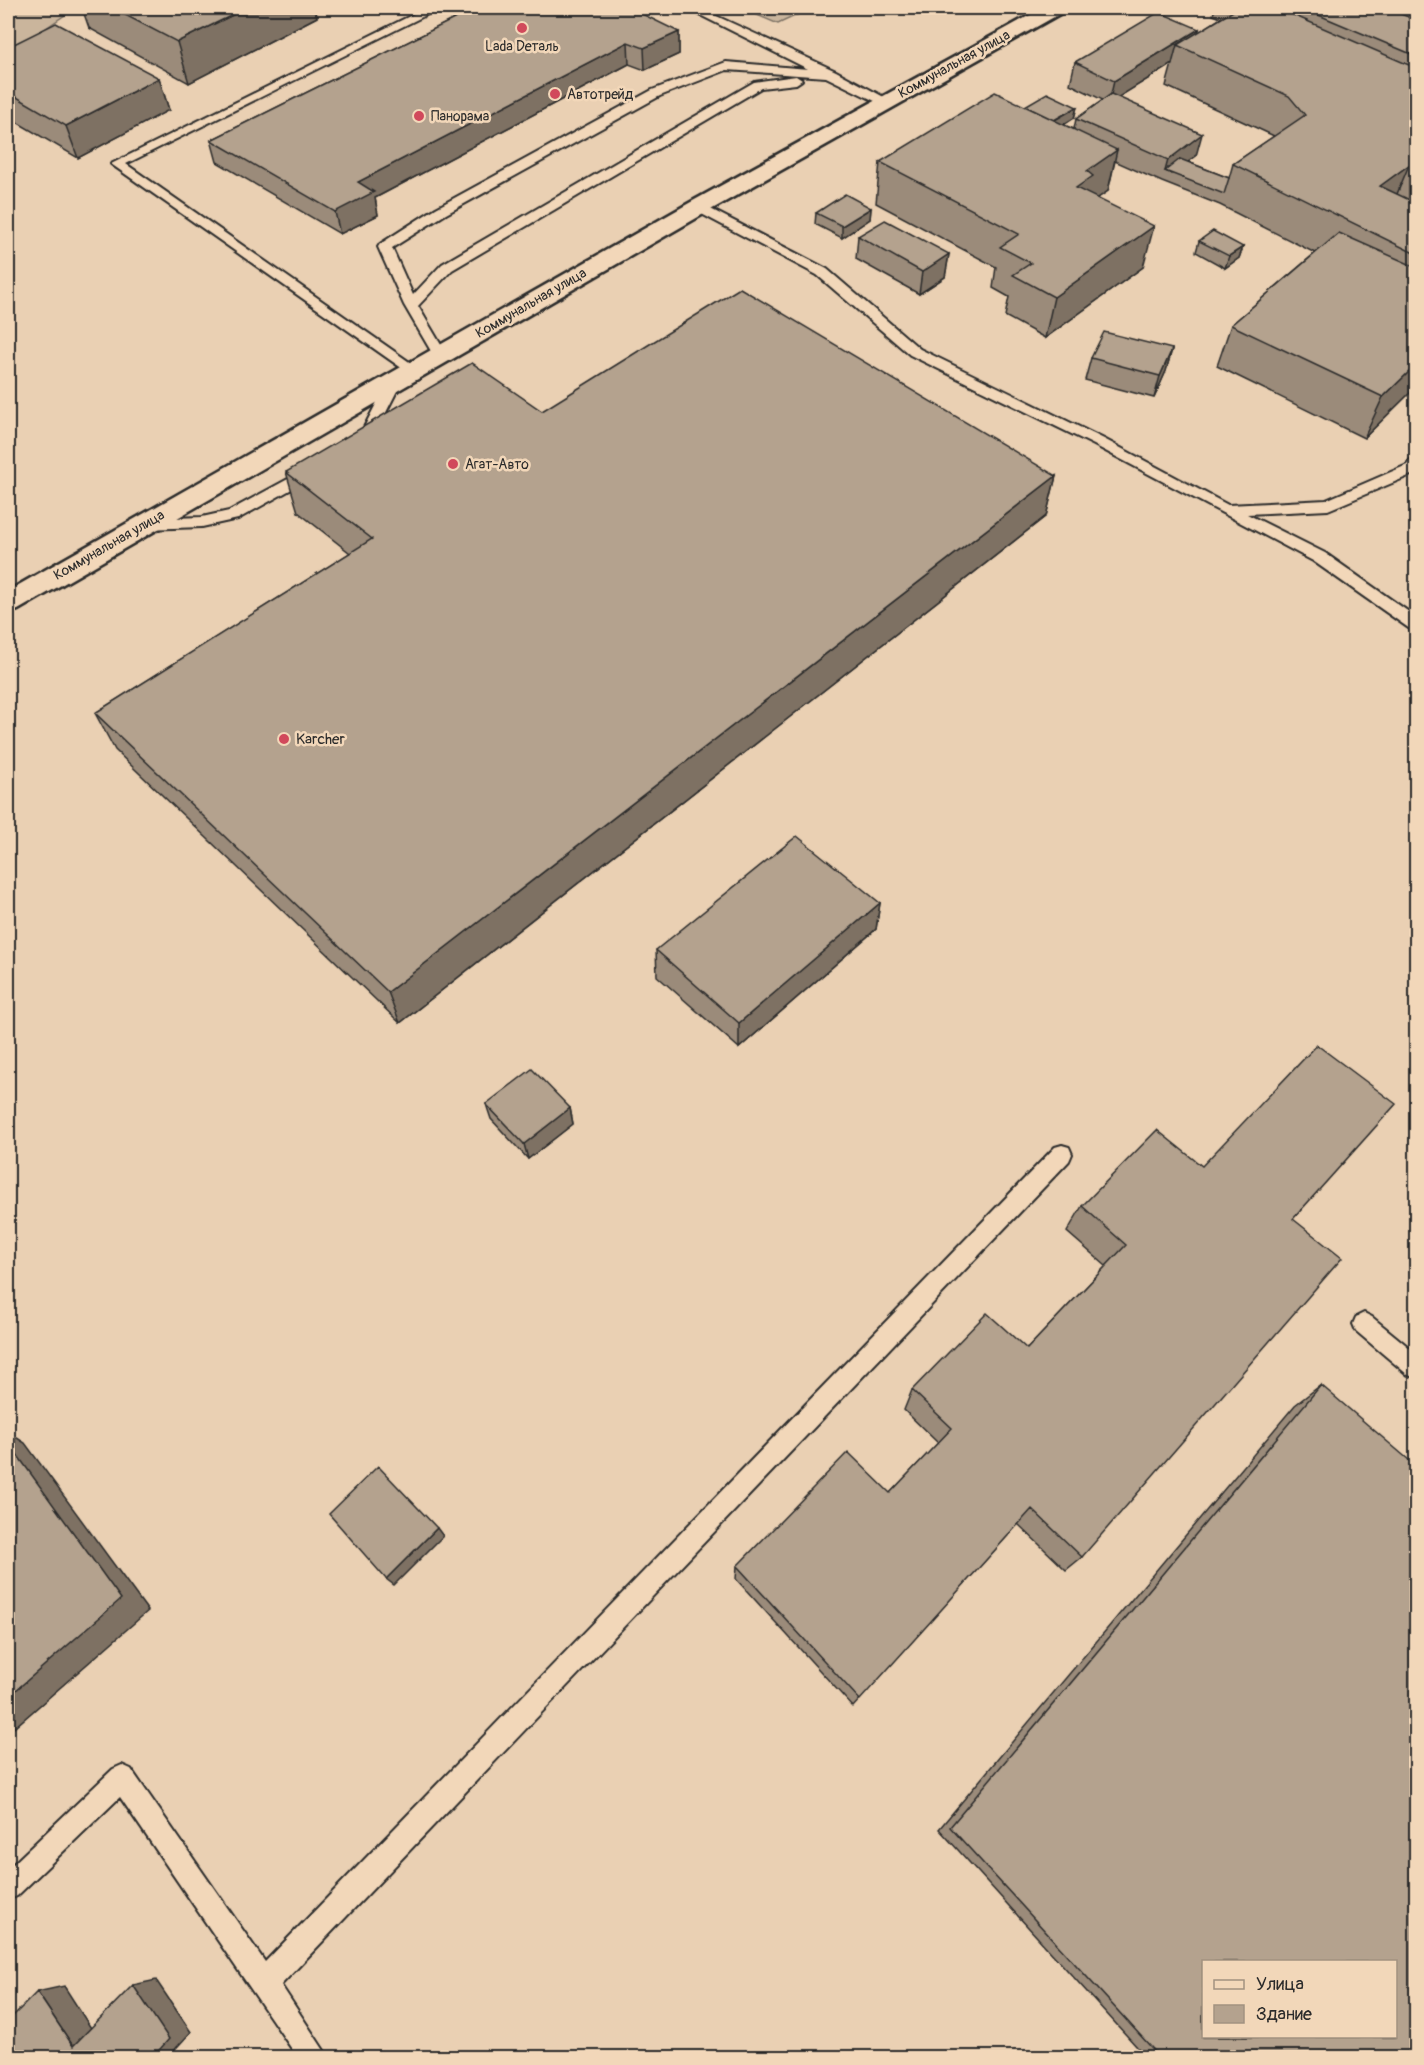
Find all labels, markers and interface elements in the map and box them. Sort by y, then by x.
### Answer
marker: Lada Dеталь [515,21,529,35]
street label: Коммунальная улица [895,26,1013,102]
place label: Lada Dеталь [485,38,559,55]
place label: Автотрейд [567,86,634,103]
marker: Автотрейд [548,87,562,101]
place label: Панорама [431,108,489,125]
marker: Панорама [412,109,426,123]
street label: Коммунальная улица [473,264,589,342]
place label: Агат-Авто [465,456,529,473]
marker: Агат-Авто [446,457,460,471]
street label: Коммунальная улица [51,506,167,584]
place label: Karcher [296,730,345,749]
marker: Karcher [277,732,291,746]
legend [1202,1960,1397,2038]
text: Улица [1256,1973,1304,1996]
text: Здание [1256,2003,1312,2026]

